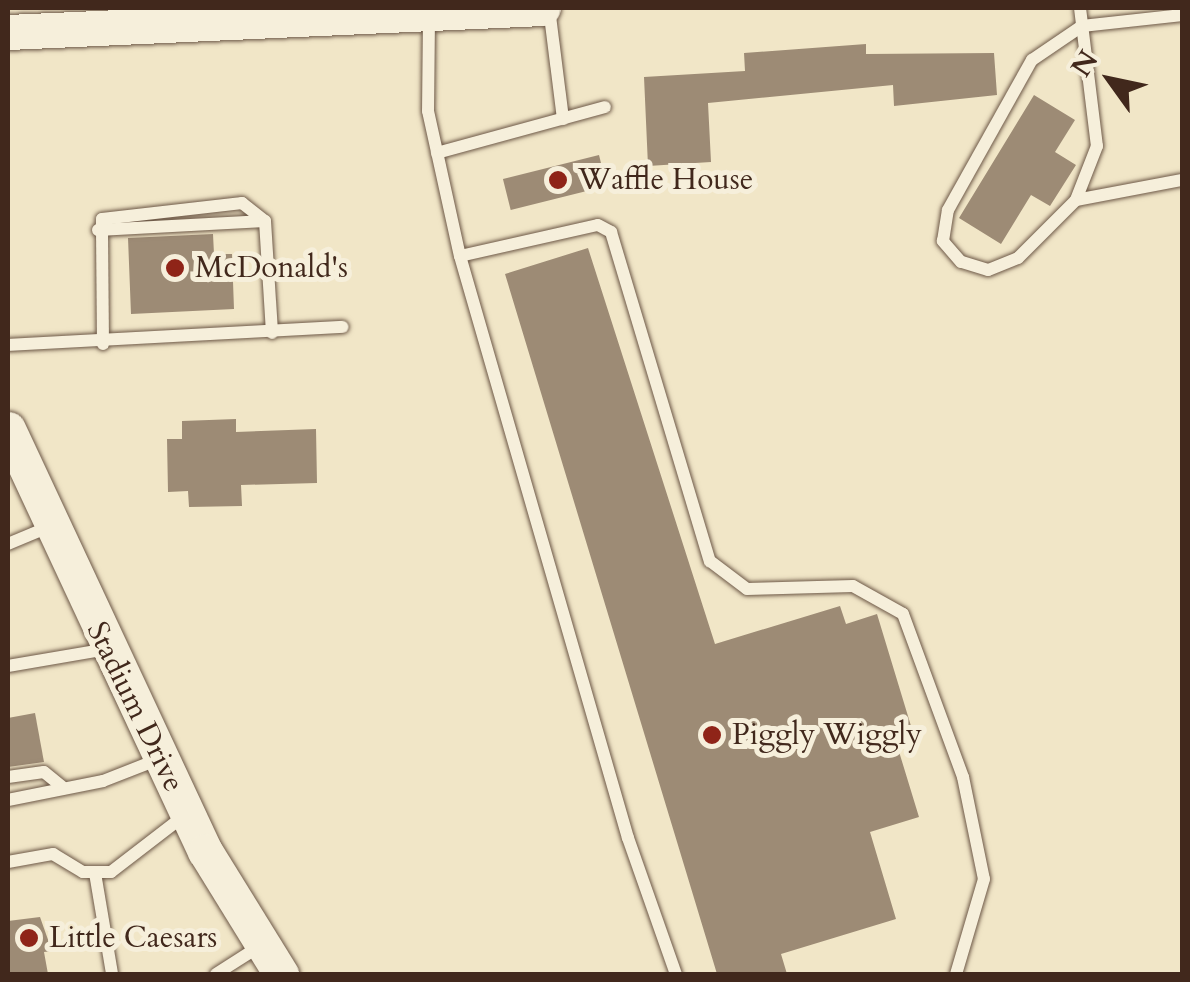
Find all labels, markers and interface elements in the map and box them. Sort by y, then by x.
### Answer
north arrow [1060,30,1160,130]
text: N [1062,43,1107,84]
place label: Waffle House [578,162,753,198]
marker: Waffle House [547,169,569,191]
place label: McDonald's [195,250,348,286]
marker: McDonald's [164,257,186,279]
street label: Stadium Drive [78,616,192,798]
place label: Piggly Wiggly [732,717,922,753]
marker: Piggly Wiggly [701,724,723,746]
place label: Little Caesars [49,920,217,956]
marker: Little Caesars [18,927,40,949]

